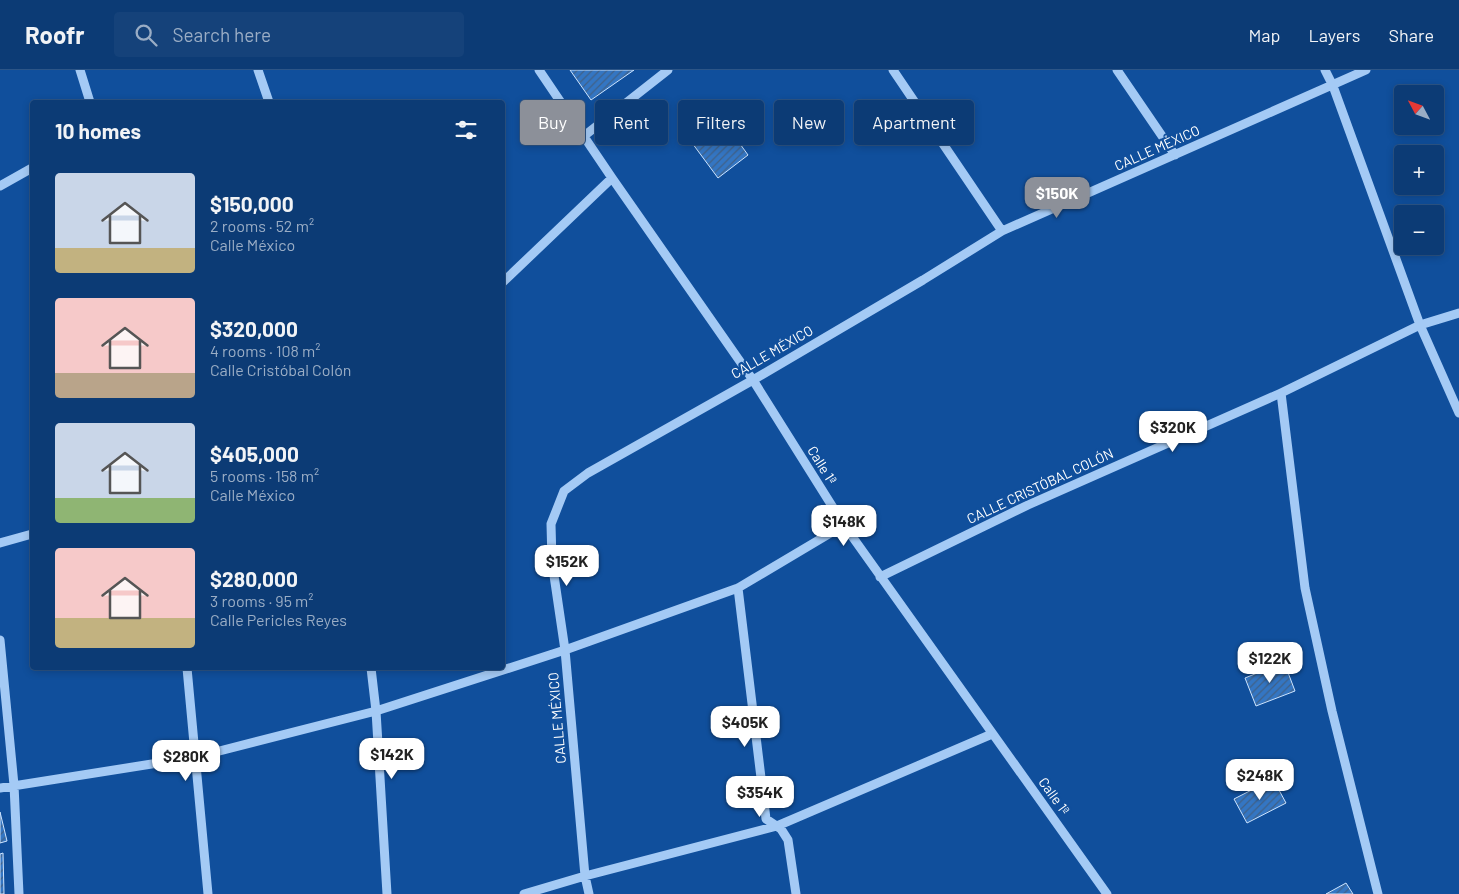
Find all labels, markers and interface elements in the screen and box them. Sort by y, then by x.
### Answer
search box [114,12,464,57]
text: Roofr [25,20,84,49]
icon: search [132,21,160,49]
text: Search here [172,23,271,46]
text: Map [1248,24,1280,46]
text: Layers [1308,24,1361,46]
text: Share [1389,24,1434,46]
north arrow [1394,85,1444,135]
map controls [1394,85,1444,255]
chip: Buy [520,100,585,145]
chip: Rent [595,100,668,145]
chip: Filters [678,100,764,145]
chip: New [774,100,844,145]
chip: Apartment [854,100,974,145]
icon: filters [452,116,480,144]
text: 10 homes [55,118,141,143]
street label: CALLE MÉXICO [1111,121,1202,174]
button: + [1394,145,1444,195]
pin: $150K [1022,176,1092,219]
text: $150K [1036,183,1078,202]
text: $150,000 [210,191,294,216]
icon: home [95,193,155,253]
button: − [1394,205,1444,255]
text: 2 rooms · 52 m² [210,216,314,235]
text: Calle México [210,235,295,254]
text: $320,000 [210,316,298,341]
icon: home [95,318,155,378]
street label: CALLE MÉXICO [728,321,816,382]
text: 4 rooms · 108 m² [210,341,321,360]
text: Calle Cristóbal Colón [210,360,351,379]
pin: $320K [1138,410,1208,453]
text: $320K [1150,417,1196,436]
text: $405,000 [210,441,299,466]
icon: home [95,443,155,503]
street label: Calle 1ª [804,443,841,487]
street label: CALLE CRISTÓBAL COLÓN [964,444,1116,527]
text: 5 rooms · 158 m² [210,466,319,485]
text: Calle México [210,485,295,504]
pin: $148K [809,504,879,547]
text: $148K [822,511,866,530]
pin: $152K [532,544,602,587]
text: $152K [546,551,588,570]
text: $280,000 [210,566,298,591]
icon: home [95,568,155,628]
text: 3 rooms · 95 m² [210,591,314,610]
text: Calle Pericles Reyes [210,610,347,629]
pin: $122K [1235,642,1305,684]
text: $122K [1249,648,1291,667]
street label: CALLE MÉXICO [544,672,569,764]
pin: $405K [710,706,780,748]
text: $405K [722,712,768,731]
pin: $142K [357,738,427,780]
pin: $280K [151,740,221,782]
text: $142K [370,744,414,763]
text: $280K [163,746,209,765]
pin: $248K [1225,758,1295,801]
text: $248K [1237,765,1283,784]
street label: Calle 1ª [1035,774,1074,818]
pin: $354K [725,776,795,818]
text: $354K [737,782,783,801]

